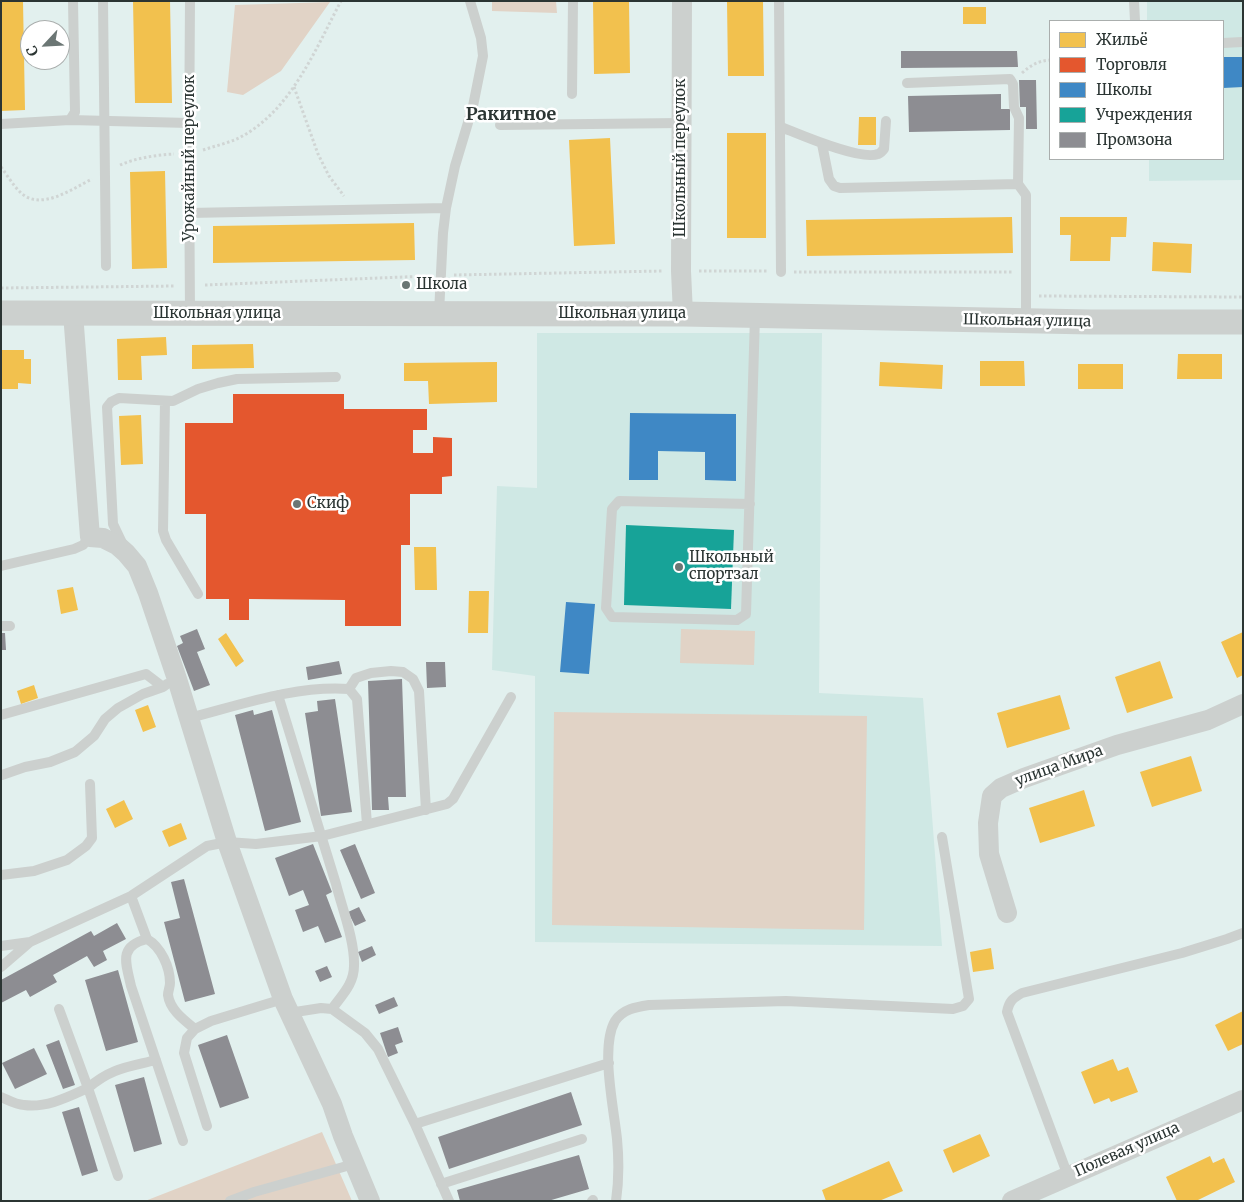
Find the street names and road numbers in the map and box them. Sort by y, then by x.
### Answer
street label: Урожайный переулок [181,75,199,241]
street label: Школьный переулок [672,79,690,237]
street label: Школьная улица [153,305,281,323]
street label: Школьная улица [558,305,686,323]
street label: Школьная улица [963,311,1091,331]
street label: улица Мира [1013,742,1105,790]
street label: Полевая улица [1072,1119,1182,1181]

